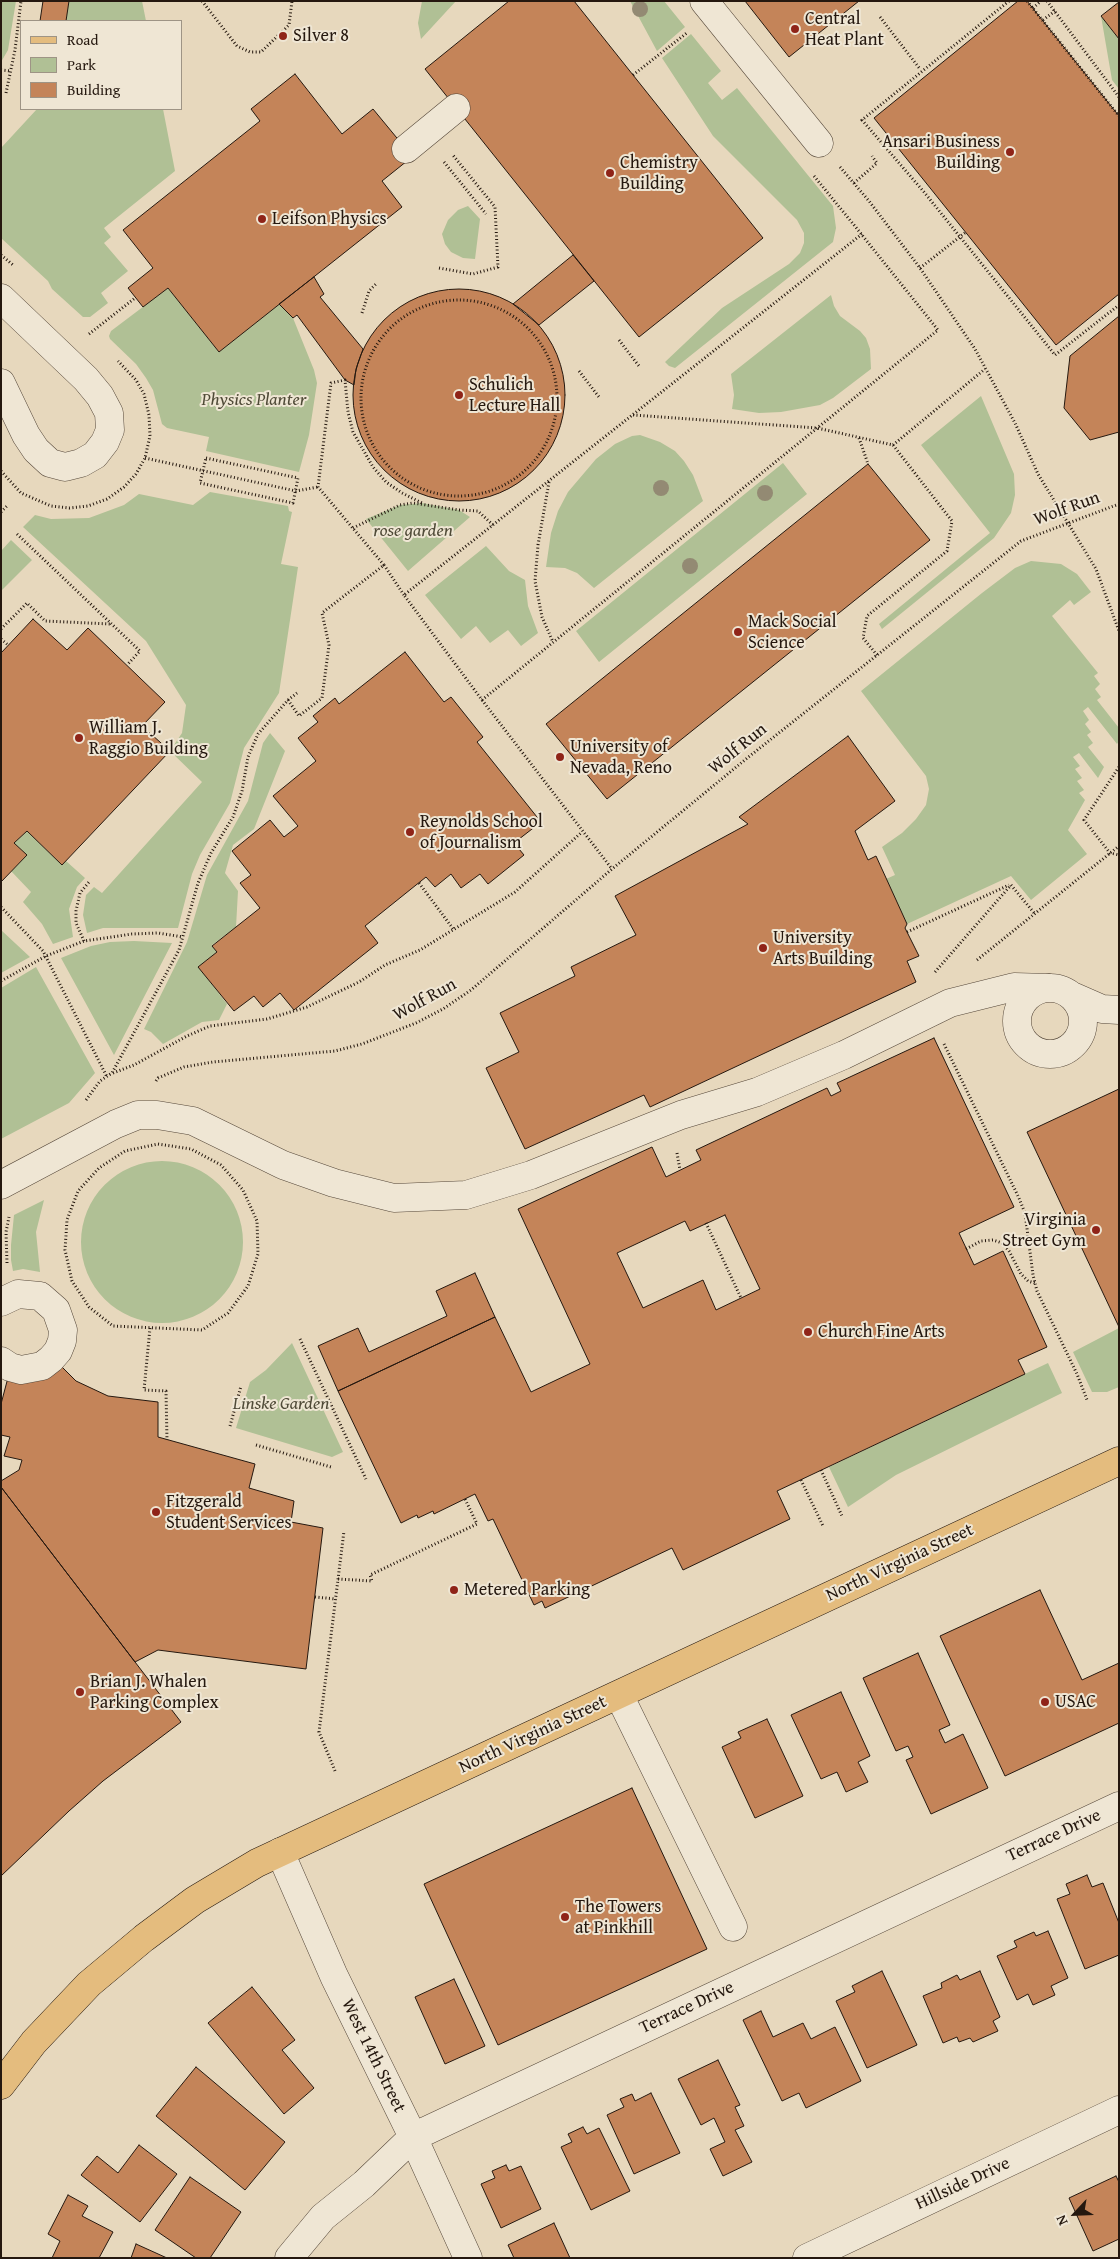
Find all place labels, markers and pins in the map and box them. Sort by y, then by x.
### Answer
place label: Central Heat Plant [805,8,884,50]
marker: Central Heat Plant [789,23,801,35]
place label: Silver 8 [293,25,349,47]
marker: Silver 8 [277,30,289,42]
place label: Ansari Business Building [882,131,1000,173]
marker: Ansari Business Building [1004,146,1016,158]
place label: Chemistry Building [620,152,698,194]
marker: Chemistry Building [604,167,616,179]
place label: Leifson Physics [272,208,387,230]
marker: Leifson Physics [256,213,268,225]
place label: Schulich Lecture Hall [469,374,560,416]
marker: Schulich Lecture Hall [453,389,465,401]
place label: Mack Social Science [748,611,837,654]
marker: Mack Social Science [732,626,744,638]
place label: William J. Raggio Building [89,717,208,760]
marker: William J. Raggio Building [73,732,85,744]
place label: University of Nevada, Reno [570,736,672,779]
marker: University of Nevada, Reno [554,751,566,763]
place label: Reynolds School of Journalism [420,811,543,854]
marker: Reynolds School of Journalism [404,826,416,838]
place label: University Arts Building [773,927,873,970]
marker: University Arts Building [757,942,769,954]
place label: Virginia Street Gym [1002,1209,1086,1252]
marker: Virginia Street Gym [1090,1224,1102,1236]
place label: Church Fine Arts [818,1321,945,1343]
marker: Church Fine Arts [802,1326,814,1338]
place label: Fitzgerald Student Services [166,1491,292,1534]
marker: Fitzgerald Student Services [150,1506,162,1518]
place label: Metered Parking [464,1579,590,1601]
marker: Metered Parking [448,1584,460,1596]
place label: Brian J. Whalen Parking Complex [90,1671,219,1714]
marker: Brian J. Whalen Parking Complex [74,1686,86,1698]
place label: USAC [1055,1691,1096,1713]
marker: USAC [1039,1696,1051,1708]
place label: The Towers at Pinkhill [575,1896,661,1938]
marker: The Towers at Pinkhill [559,1911,571,1923]

